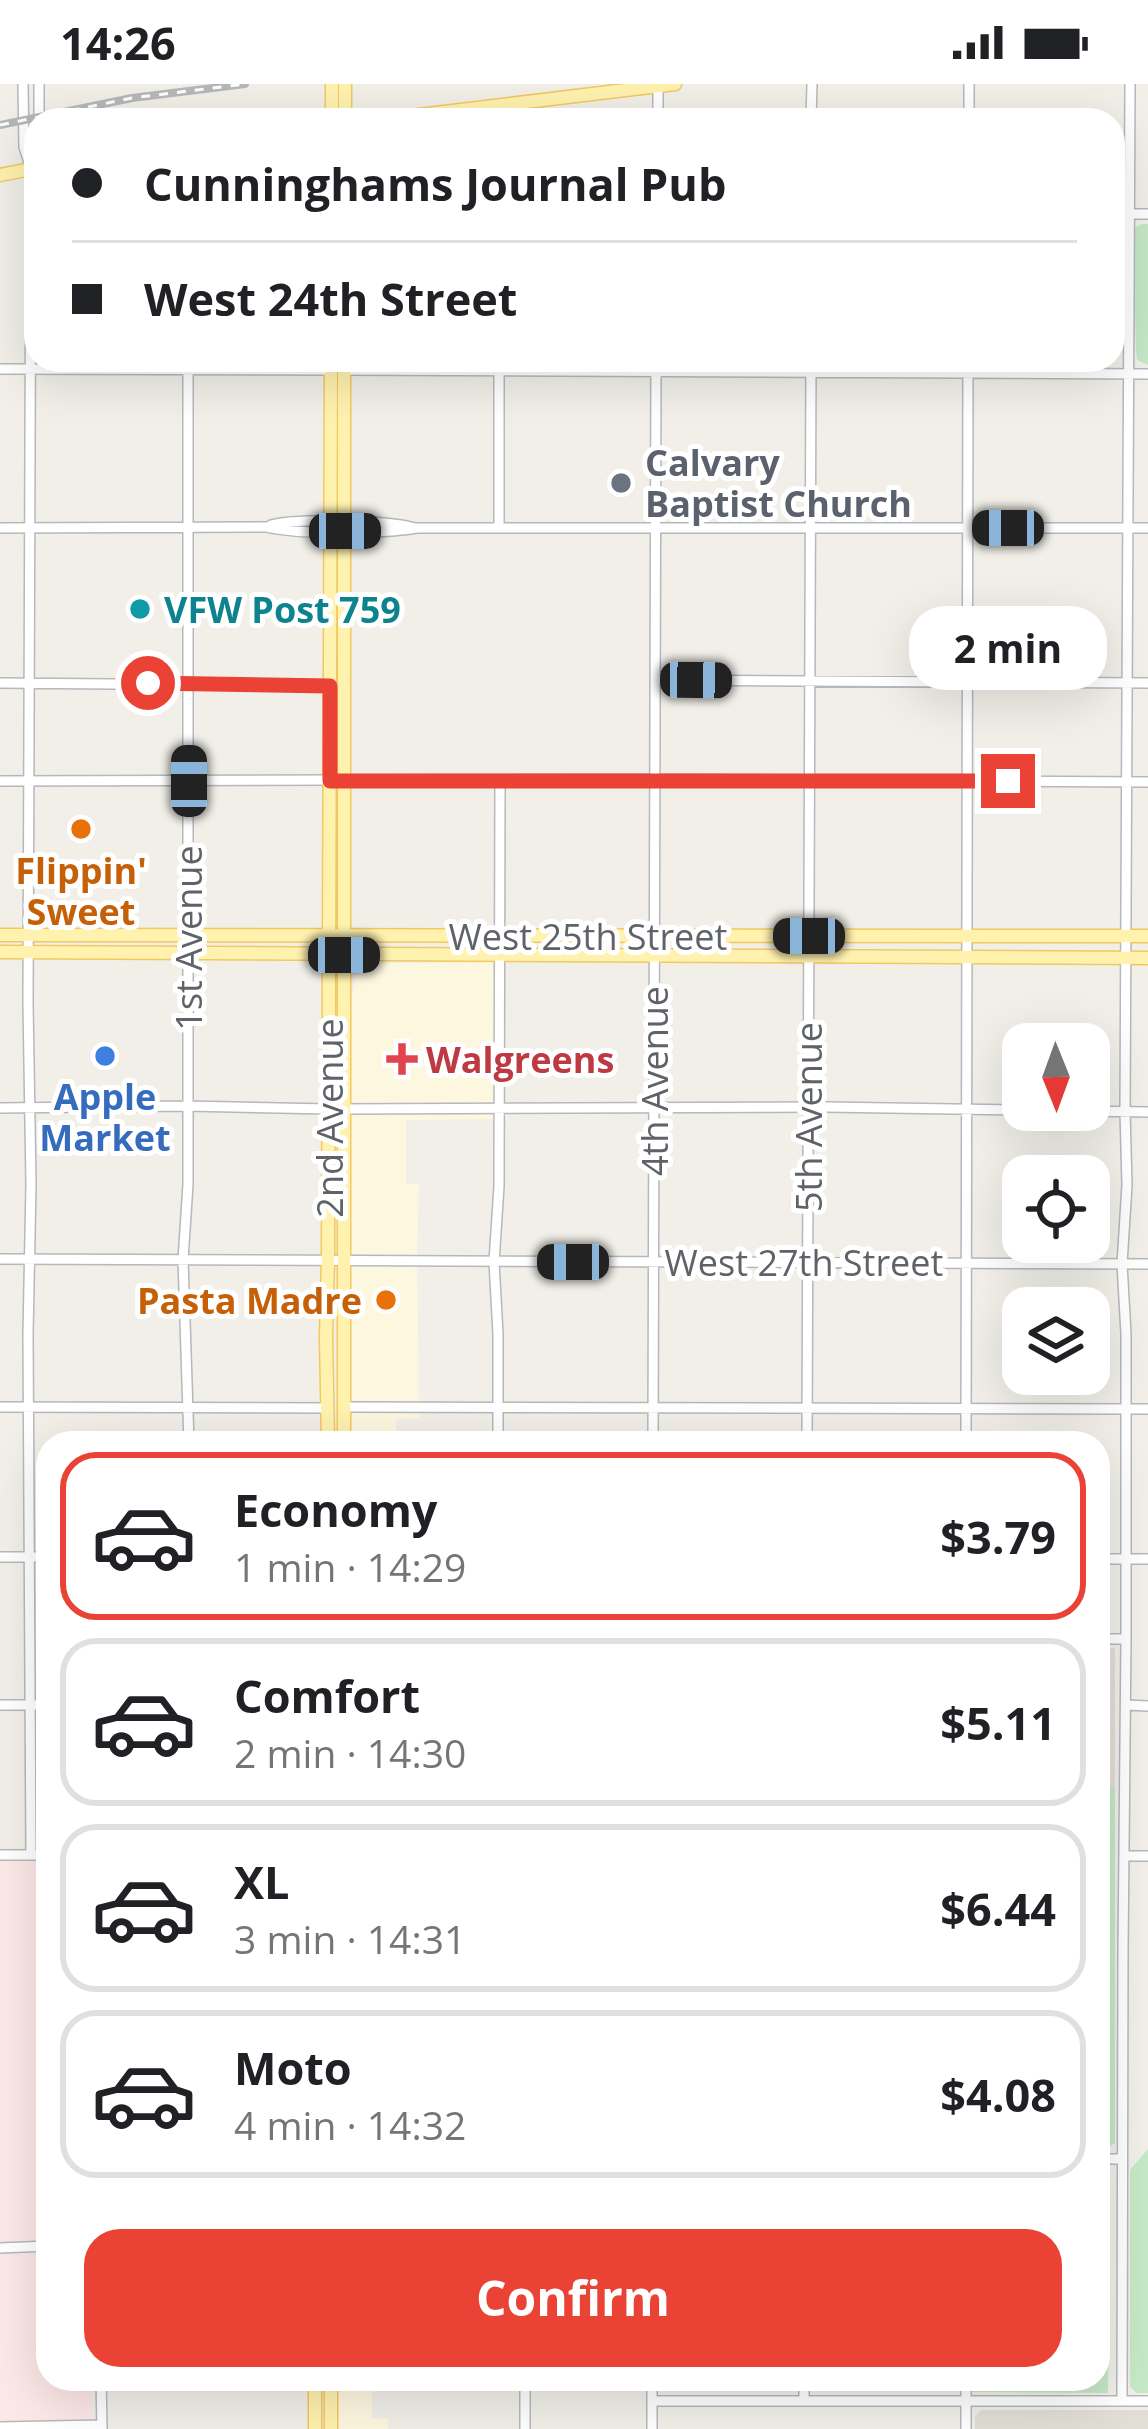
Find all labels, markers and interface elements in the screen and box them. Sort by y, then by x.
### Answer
text: 14:26 [60,12,176,73]
text: Cunninghams Journal Pub [144,153,726,214]
text: West 24th Street [144,268,517,329]
place label: Calvary Baptist Church [645,438,912,528]
marker: Calvary Baptist Church [608,470,634,496]
car [972,510,1044,546]
car [309,513,381,549]
place label: VFW Post 759 [164,585,401,634]
marker: VFW Post 759 [127,596,153,622]
callout: 2 min [909,607,1107,691]
text: 2 min [954,621,1062,674]
route start [121,656,175,710]
car [660,661,732,699]
car [171,745,207,817]
route end [981,754,1035,808]
marker: Flippin' Sweet [68,816,94,842]
street label: 1st Avenue [164,845,213,1031]
place label: Flippin' Sweet [15,846,147,936]
street label: West 25th Street [449,912,727,961]
car [773,918,845,954]
car [308,937,380,973]
street label: 4th Avenue [630,986,679,1176]
street label: 2nd Avenue [305,1018,354,1218]
street label: 5th Avenue [784,1022,833,1212]
north arrow [1002,1023,1110,1131]
map controls [1002,1023,1110,1395]
place label: Walgreens [426,1035,614,1084]
marker: Apple Market [92,1043,118,1069]
marker: Walgreens [389,1046,415,1072]
place label: Apple Market [39,1072,171,1162]
button: locate [1002,1155,1110,1263]
street label: West 27th Street [665,1238,943,1287]
car [537,1244,609,1280]
place label: Pasta Madre [137,1276,362,1325]
marker: Pasta Madre [373,1287,399,1313]
button: layers [1002,1287,1110,1395]
text: Economy [234,1479,437,1540]
icon: car [90,1482,198,1590]
text: $3.79 [940,1506,1056,1567]
text: 1 min · 14:29 [234,1540,466,1593]
text: Comfort [234,1665,420,1726]
icon: car [90,1668,198,1776]
text: $5.11 [940,1692,1056,1753]
text: 2 min · 14:30 [234,1726,466,1779]
text: XL [234,1851,289,1912]
icon: car [90,1854,198,1962]
text: $6.44 [940,1878,1056,1939]
text: 3 min · 14:31 [234,1912,466,1965]
text: Moto [234,2037,352,2098]
icon: car [90,2040,198,2148]
text: $4.08 [940,2064,1056,2125]
text: 4 min · 14:32 [234,2098,466,2151]
button: Confirm [84,2229,1062,2367]

